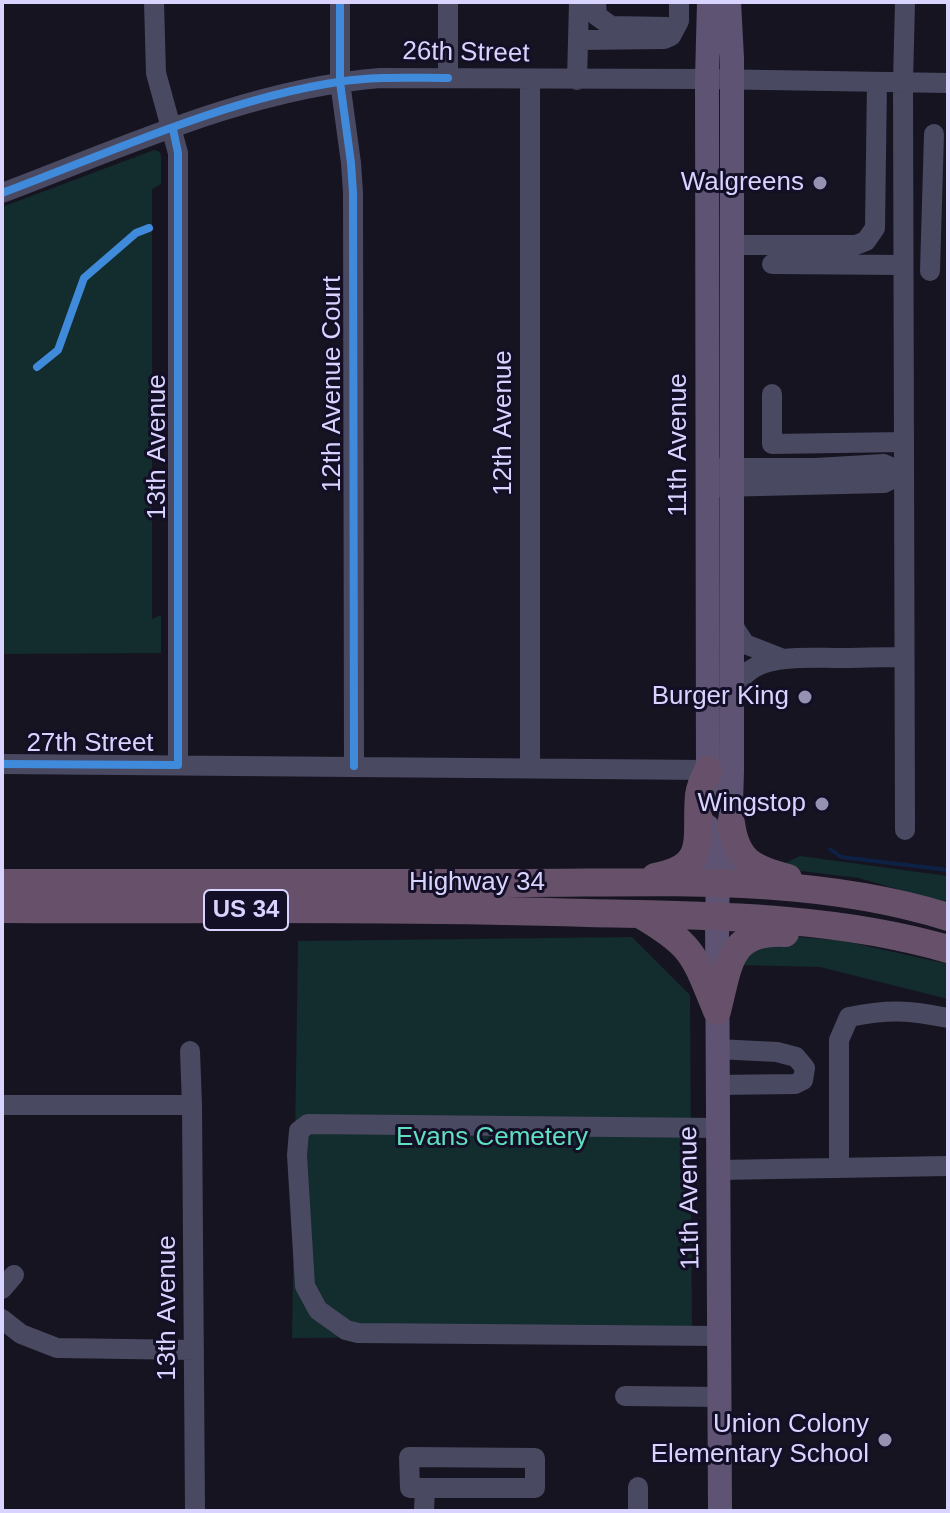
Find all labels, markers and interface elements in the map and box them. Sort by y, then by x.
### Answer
street label: 26th Street [402,36,530,70]
place label: Walgreens [681,167,804,199]
marker: Walgreens [811,174,829,192]
street label: 12th Avenue Court [317,276,349,492]
street label: 12th Avenue [488,350,520,496]
street label: 11th Avenue [663,373,695,517]
street label: 13th Avenue [142,374,174,520]
place label: Burger King [652,681,789,713]
marker: Burger King [796,688,814,706]
street label: 27th Street [26,728,154,760]
place label: Wingstop [698,788,806,820]
marker: Wingstop [813,795,831,813]
street label: Highway 34 [409,867,545,899]
road number: US 34 [204,890,288,930]
park label: Evans Cemetery [396,1122,588,1154]
street label: 11th Avenue [673,1126,707,1270]
street label: 13th Avenue [152,1235,184,1381]
place label: Union Colony Elementary School [651,1409,869,1470]
marker: Union Colony Elementary School [876,1431,894,1449]

